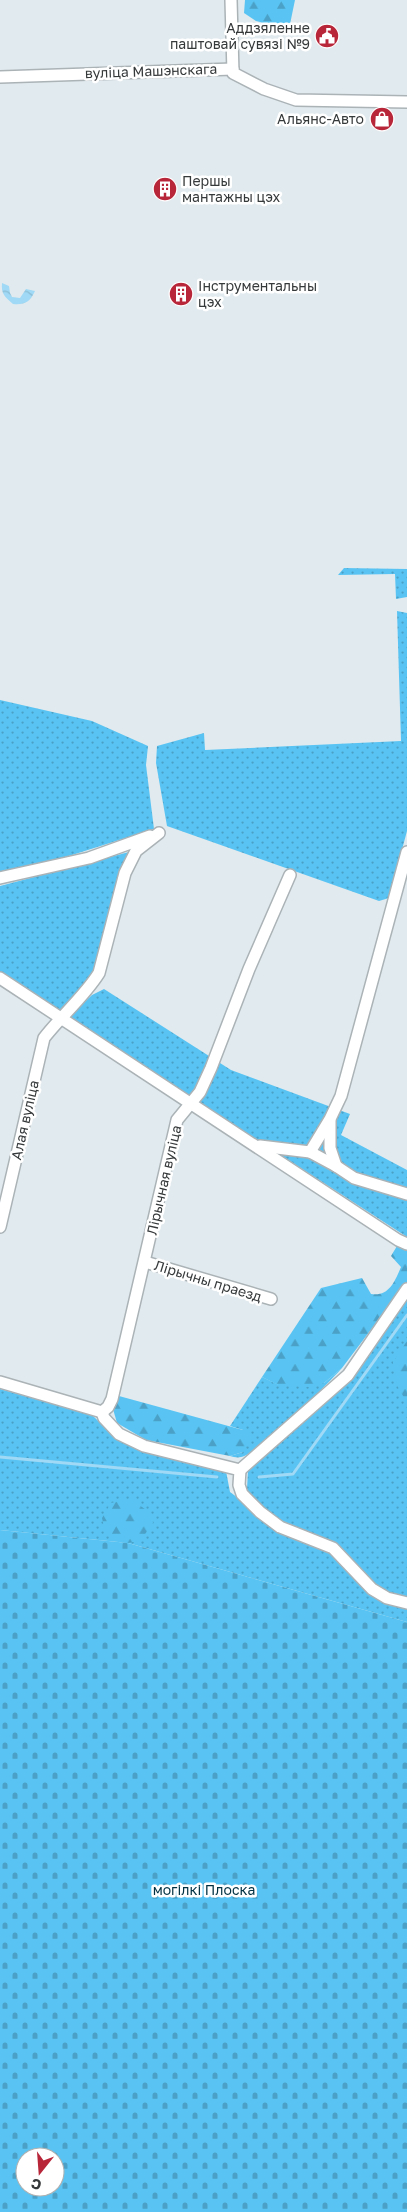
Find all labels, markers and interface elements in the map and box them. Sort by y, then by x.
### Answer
place label: Аддзяленне паштовай сувязі №9 [170,19,310,52]
public building icon: Аддзяленне паштовай сувязі №9 [314,23,340,49]
street label: вуліца Машэнскага [85,60,217,81]
shop icon: Альянс-Авто [369,106,395,132]
place label: Альянс-Авто [277,110,364,127]
place label: Першы мантажны цэх [182,172,281,205]
building icon: Першы мантажны цэх [152,176,178,202]
place label: Інструментальны цэх [198,277,317,310]
building icon: Інструментальны цэх [168,281,194,307]
street label: Алая вуліца [7,1078,42,1161]
street label: Лірычная вуліца [143,1123,184,1236]
street label: Лірычны праезд [152,1256,264,1305]
park label: могілкі Плоска [153,1881,255,1898]
north arrow [15,2147,65,2197]
text: С [29,2175,43,2194]

